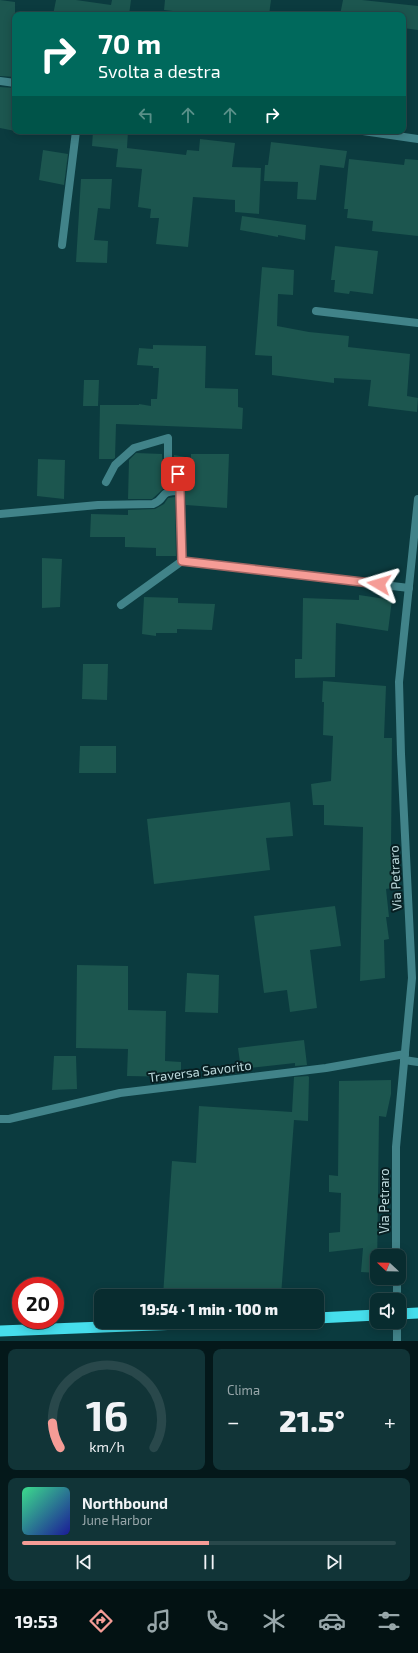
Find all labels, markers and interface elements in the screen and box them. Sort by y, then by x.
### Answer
text: 70 m [98,26,161,60]
icon: right [32,28,84,80]
text: Svolta a destra [98,60,221,82]
icon: left [135,104,157,126]
icon: ahead [177,104,199,126]
icon: ahead [219,104,241,126]
icon: right [261,104,283,126]
pin [161,457,195,491]
icon: arrive [167,463,189,485]
position arrow [358,563,400,605]
street label: Via Petraro [385,845,405,911]
street label: Traversa Savorito [148,1057,252,1085]
street label: Via Petraro [376,1168,392,1234]
north arrow [370,1249,406,1285]
map controls [370,1249,406,1329]
speed limit sign: 20 [12,1277,64,1329]
button: sound [370,1293,406,1329]
text: 19:54 · 1 min · 100 m [140,1300,278,1318]
text: Clima [227,1382,260,1398]
text: 16 [85,1388,128,1438]
text: 21.5° [279,1402,345,1438]
text: − [227,1408,240,1434]
text: + [384,1408,396,1434]
text: km/h [89,1437,124,1454]
text: Northbound [82,1494,168,1512]
text: June Harbor [82,1512,152,1528]
icon: previous [73,1551,95,1573]
icon: pause [198,1551,220,1573]
icon: next [323,1551,345,1573]
icon: directions [87,1607,115,1635]
icon: music [145,1607,173,1635]
icon: phone [203,1607,231,1635]
icon: climate [260,1607,288,1635]
icon: car [318,1607,346,1635]
icon: filters [375,1607,403,1635]
text: 19:53 [15,1610,58,1632]

